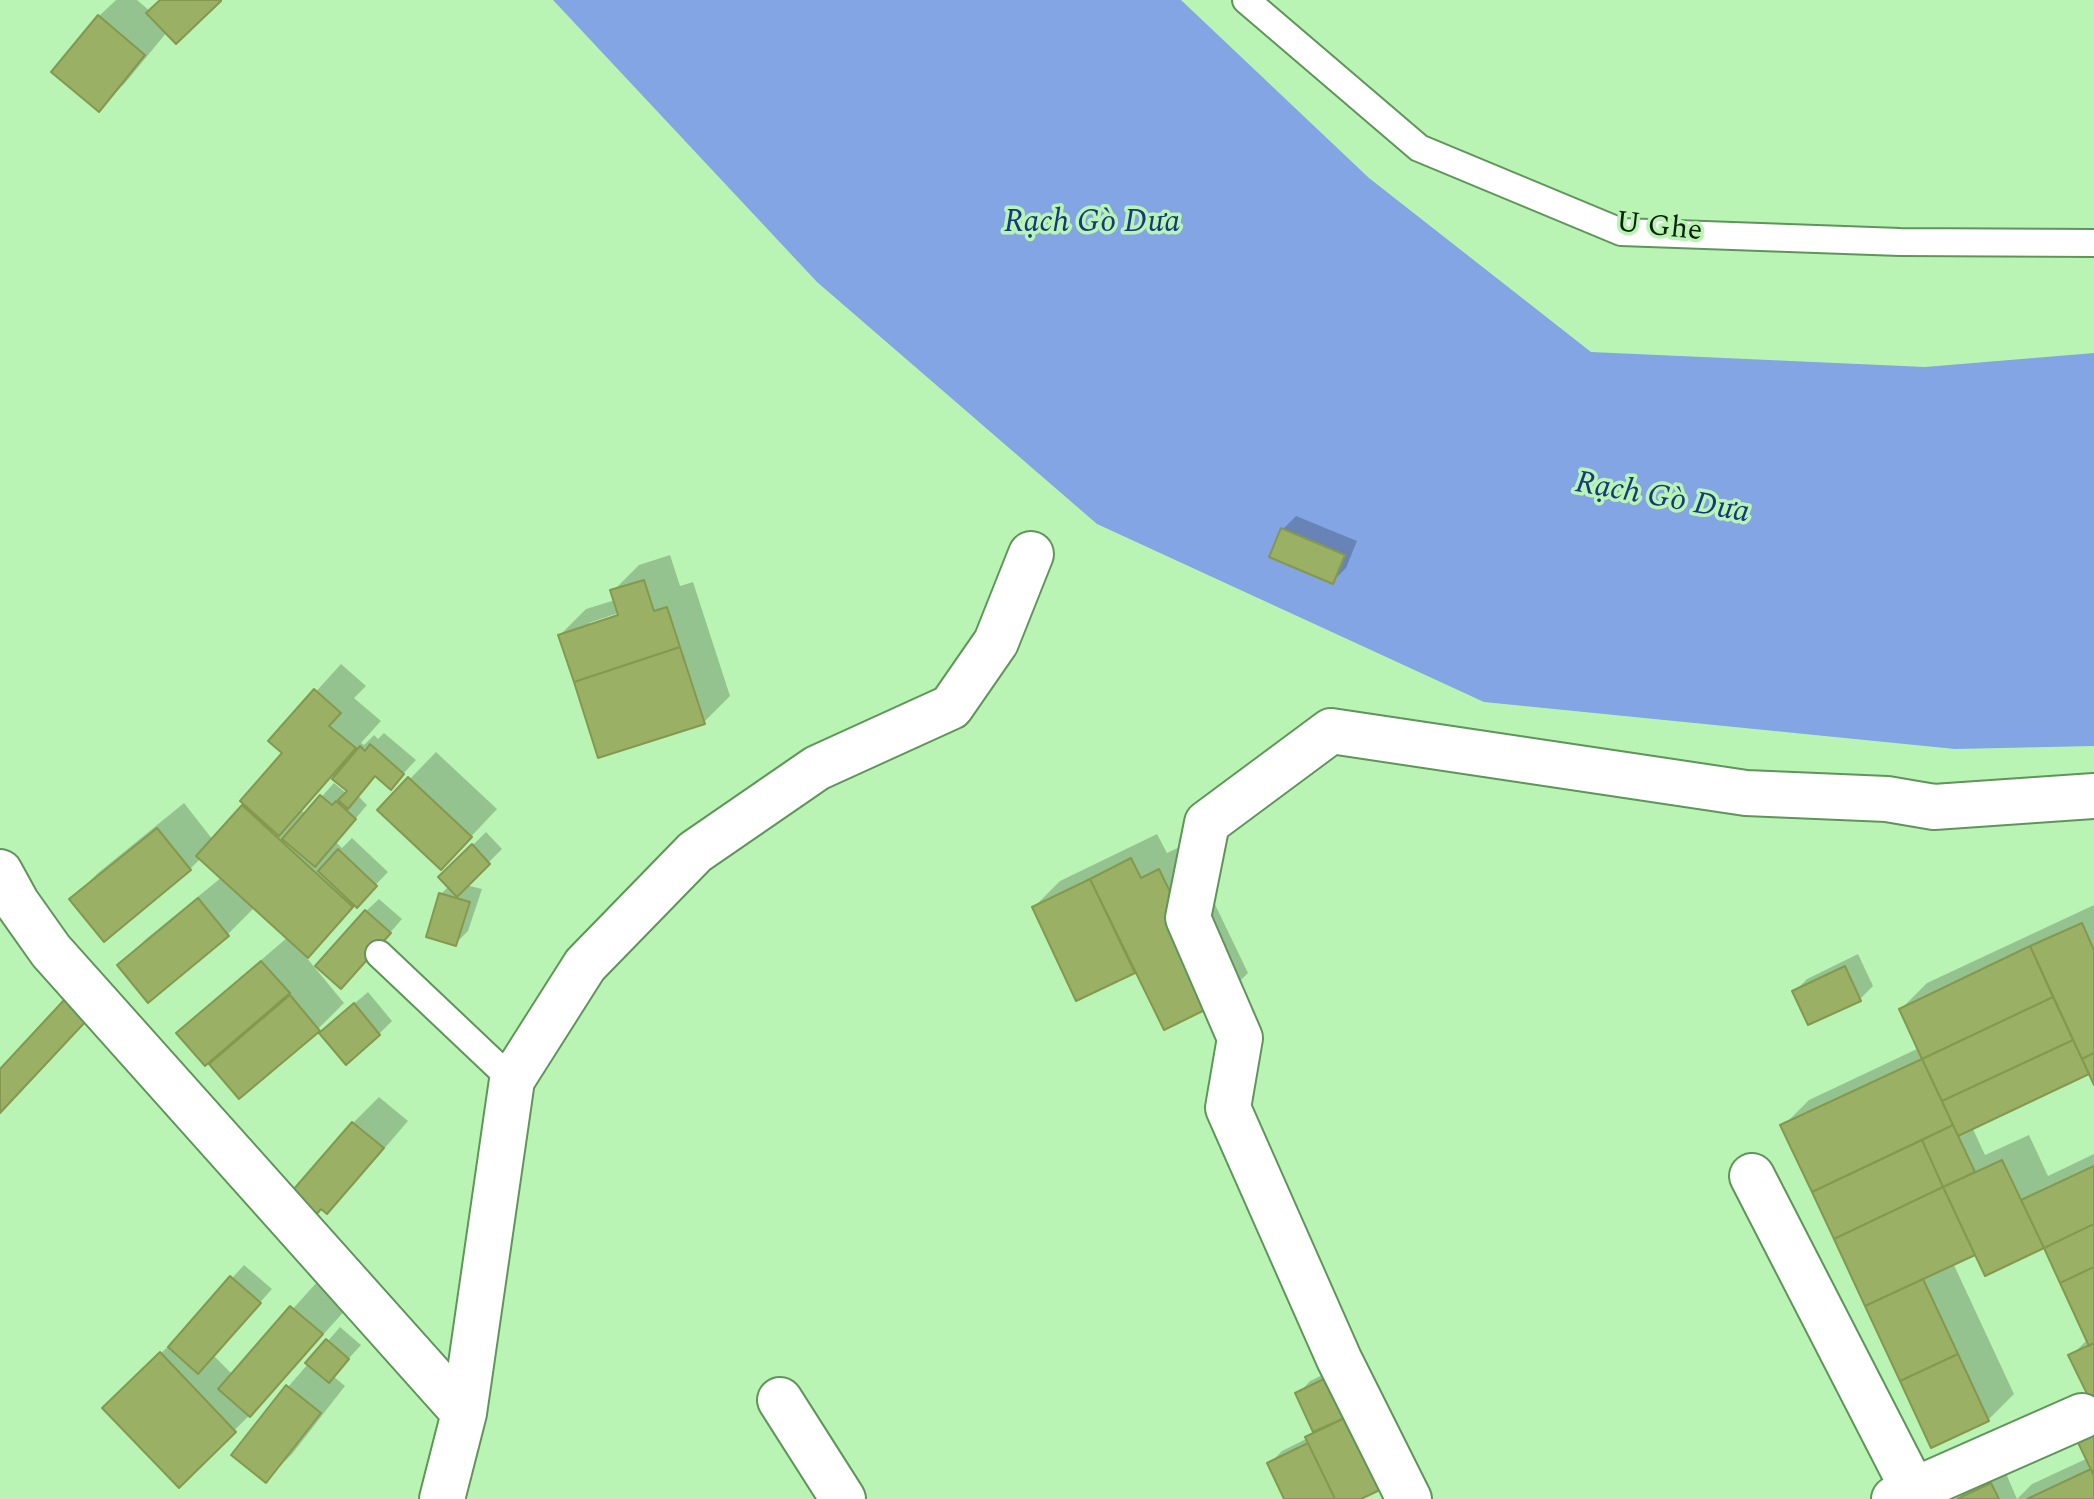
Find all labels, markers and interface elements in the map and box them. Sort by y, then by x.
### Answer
water label: Rạch Gò Dưa [1004,206,1180,244]
street label: U Ghe [1614,207,1704,251]
water label: Rạch Gò Dưa [1572,466,1752,534]

